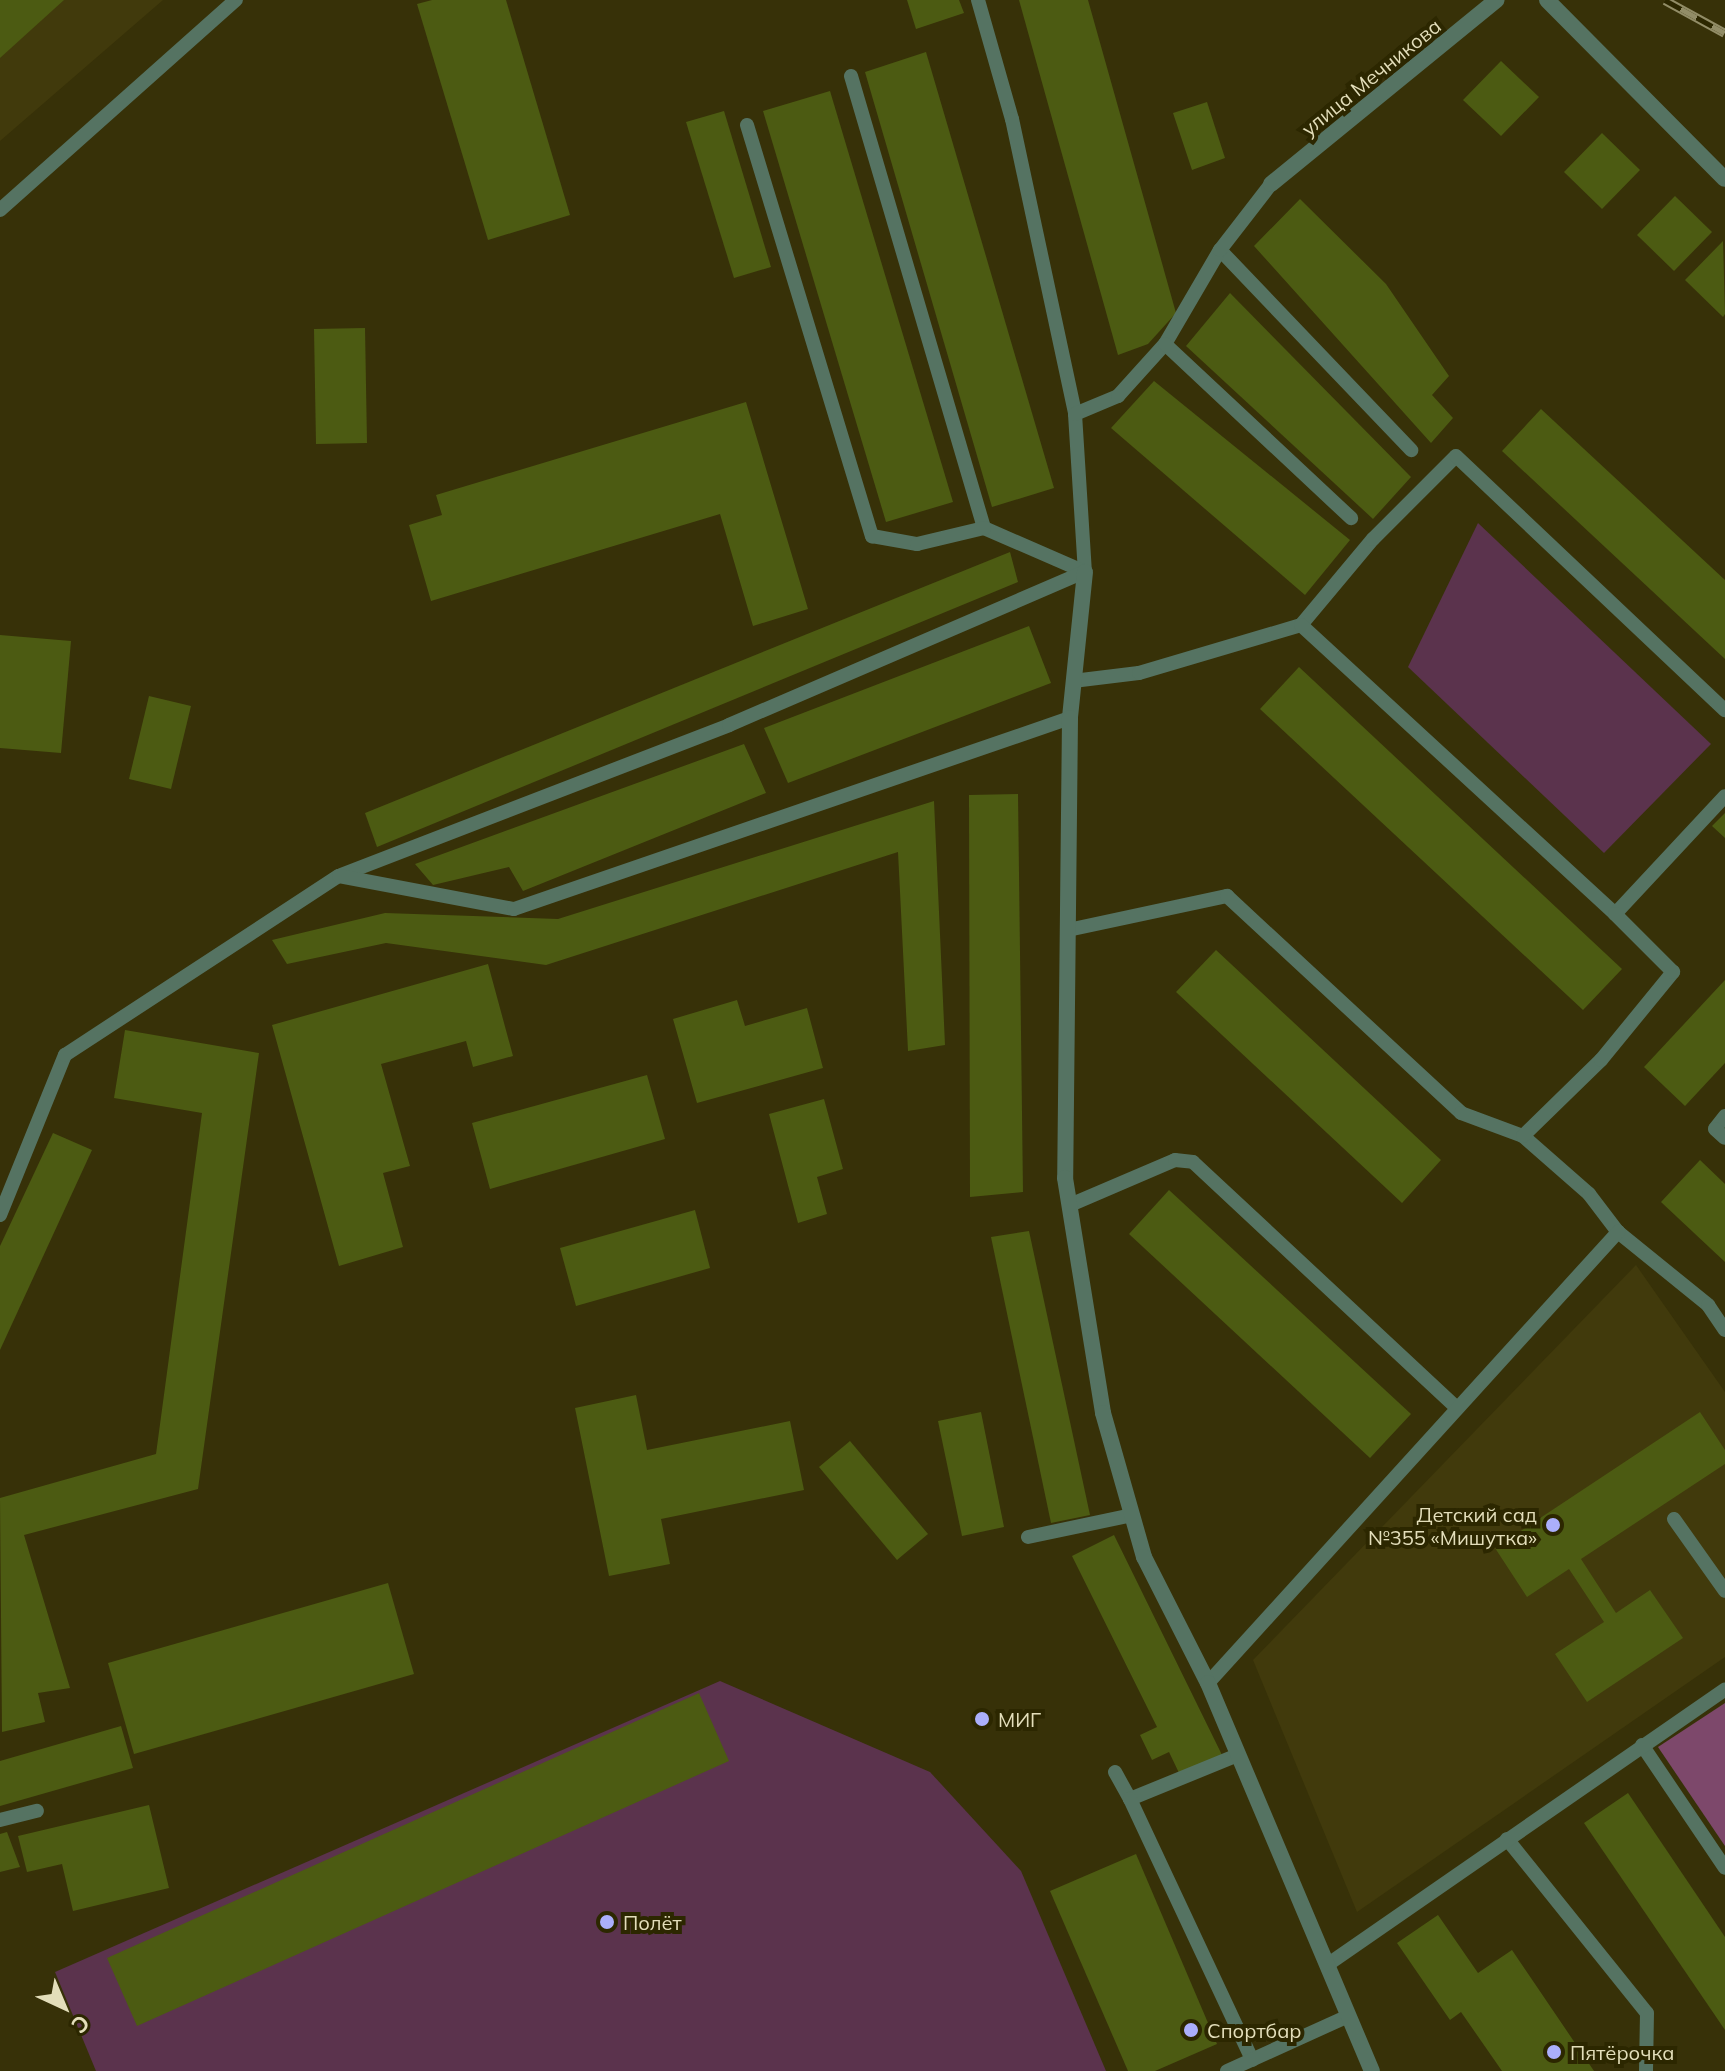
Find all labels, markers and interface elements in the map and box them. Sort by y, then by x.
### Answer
street label: улица Мечникова [1296,13,1446,141]
place label: Детский сад №355 «Мишутка» [1368,1502,1537,1549]
marker: Детский сад №355 «Мишутка» [1544,1516,1562,1534]
place label: МИГ [998,1707,1041,1731]
marker: МИГ [973,1710,991,1728]
place label: Полёт [623,1910,682,1934]
marker: Полёт [598,1913,616,1931]
north arrow [24,1967,104,2047]
text: С [66,2009,96,2040]
place label: Спортбар [1207,2018,1302,2042]
marker: Спортбар [1182,2021,1200,2039]
place label: Пятёрочка [1570,2040,1674,2064]
marker: Пятёрочка [1545,2043,1563,2061]

